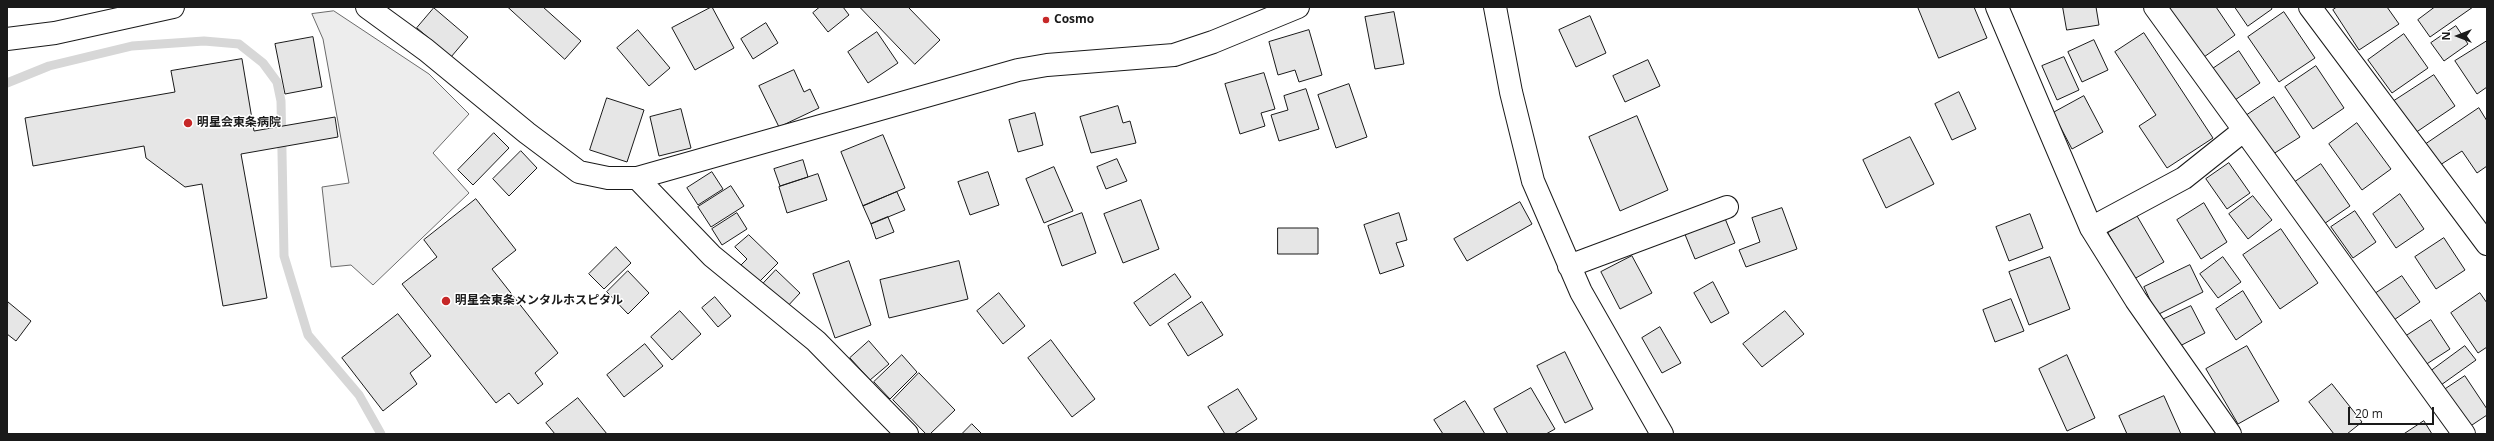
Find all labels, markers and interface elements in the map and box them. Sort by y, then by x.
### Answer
place label: Cosmo [1054,13,1094,27]
marker: Cosmo [1041,15,1051,25]
north arrow [2438,16,2478,56]
text: N [2438,32,2453,40]
place label: 明星会東条病院 [197,116,281,130]
marker: 明星会東条病院 [182,117,194,129]
place label: 明星会東条メンタルホスピタル [455,294,623,308]
marker: 明星会東条メンタルホスピタル [440,295,452,307]
scale bar [2350,399,2436,425]
text: 20 m [2355,405,2383,422]

